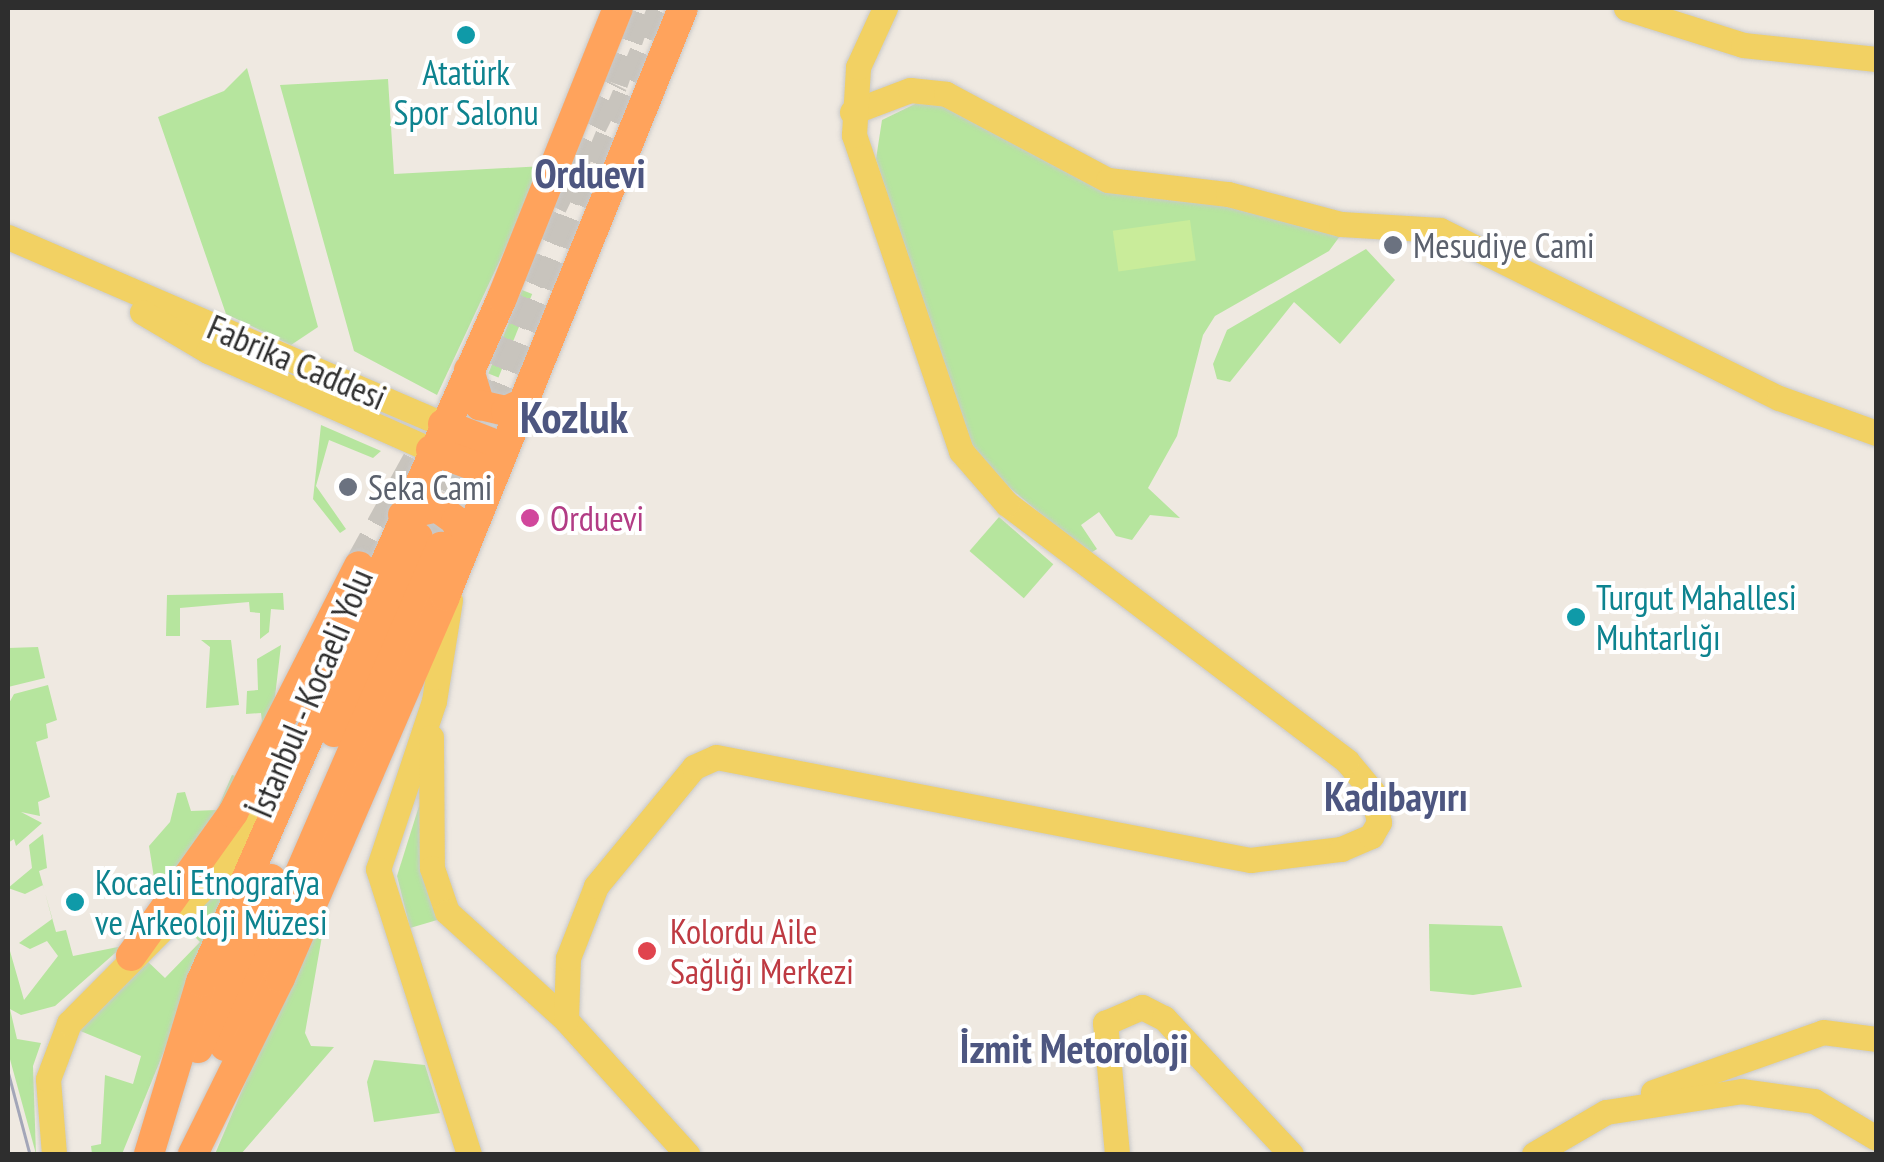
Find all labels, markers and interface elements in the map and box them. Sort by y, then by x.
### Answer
marker: Atatürk Spor Salonu [455,24,477,46]
place label: Atatürk Spor Salonu [393,51,539,133]
district label: Orduevi [534,149,646,197]
place label: Mesudiye Cami [1413,224,1595,266]
marker: Mesudiye Cami [1382,234,1404,256]
street label: Fabrika Caddesi [202,306,392,418]
district label: Kozluk [520,390,628,444]
place label: Seka Cami [368,466,492,508]
marker: Seka Cami [337,476,359,498]
place label: Orduevi [550,497,644,539]
marker: Orduevi [519,507,541,529]
street label: İstanbul - Kocaeli Yolu [238,561,382,825]
place label: Turgut Mahallesi Muhtarlığı [1596,576,1797,658]
marker: Turgut Mahallesi Muhtarlığı [1565,606,1587,628]
district label: Kadıbayırı [1324,772,1468,820]
place label: Kocaeli Etnografya ve Arkeoloji Müzesi [95,861,328,943]
marker: Kocaeli Etnografya ve Arkeoloji Müzesi [64,891,86,913]
place label: Kolordu Aile Sağlığı Merkezi [670,910,854,992]
marker: Kolordu Aile Sağlığı Merkezi [634,938,660,964]
district label: İzmit Metoroloji [960,1024,1188,1072]

